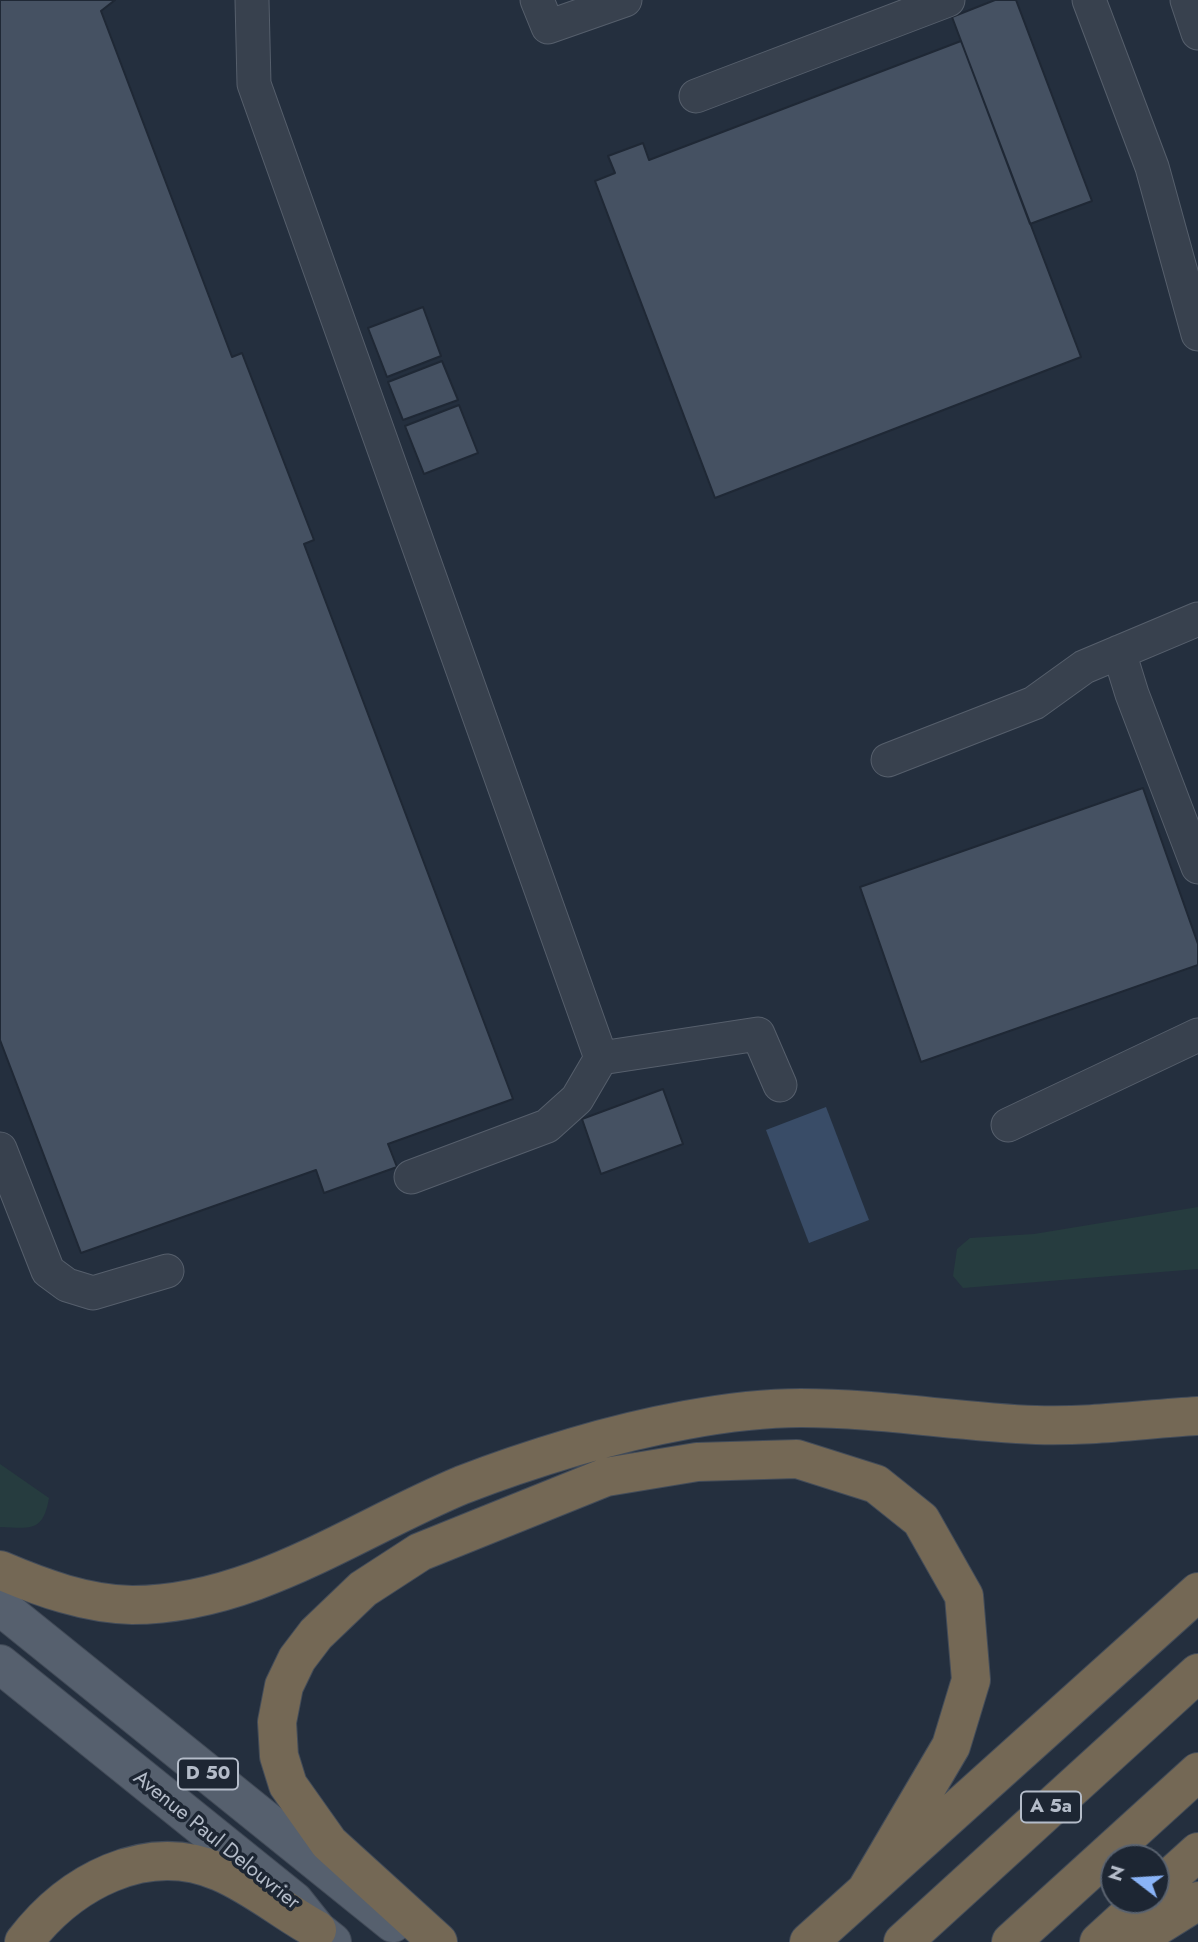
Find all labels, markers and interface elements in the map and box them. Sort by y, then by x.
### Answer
road number: D 50 [178,1758,238,1790]
street label: Avenue Paul Delouvrier [128,1766,304,1916]
road number: A 5a [1021,1792,1081,1823]
north arrow [1100,1844,1170,1914]
text: N [1101,1862,1131,1884]

